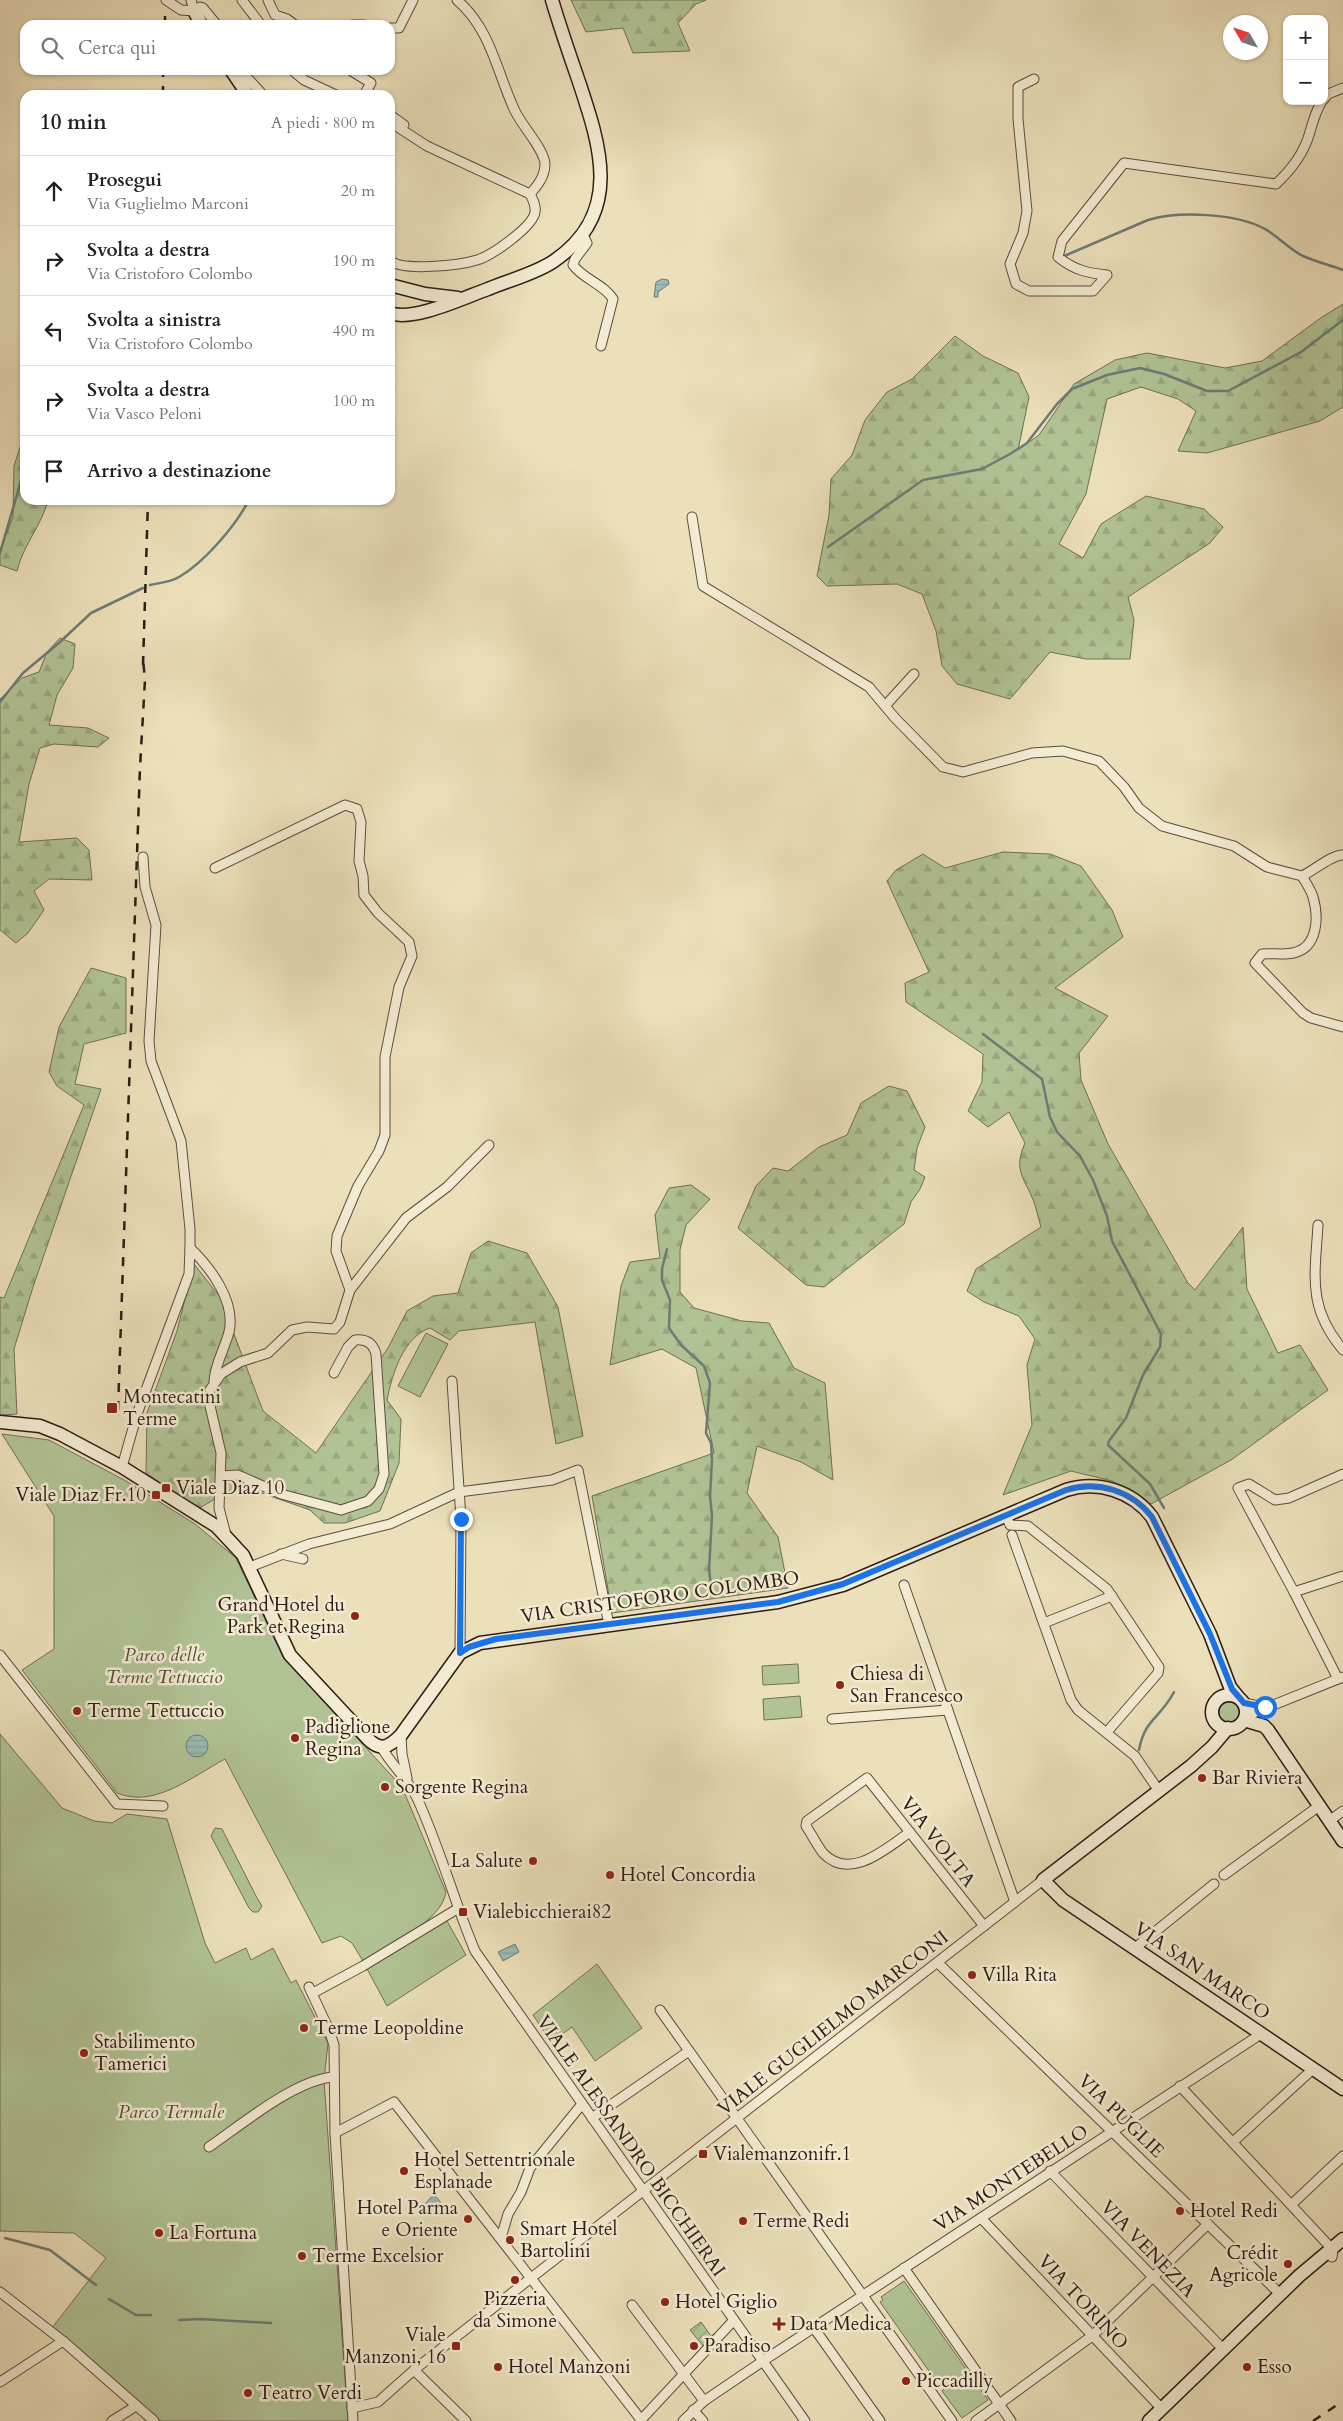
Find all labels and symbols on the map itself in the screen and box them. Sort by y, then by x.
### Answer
north arrow [1223,15,1268,60]
place label: Montecatini Terme [123,1384,221,1432]
marker: Montecatini Terme [105,1401,119,1415]
place label: Viale Diaz 10 [176,1475,284,1501]
place label: Viale Diaz Fr.10 [15,1482,146,1508]
marker: Viale Diaz 10 [160,1482,172,1494]
marker: Viale Diaz Fr.10 [150,1489,162,1501]
route end [450,1508,473,1531]
street label: VIA CRISTOFORO COLOMBO [519,1565,801,1629]
place label: Grand Hotel du Park et Regina [218,1592,345,1640]
marker: Grand Hotel du Park et Regina [349,1610,361,1622]
park label: Parco delle Terme Tettuccio [105,1642,223,1690]
place label: Chiesa di San Francesco [850,1661,963,1709]
marker: Chiesa di San Francesco [834,1679,846,1691]
route start [1254,1696,1277,1719]
place label: Terme Tettuccio [87,1698,224,1724]
marker: Terme Tettuccio [71,1705,83,1717]
place label: Padiglione Regina [305,1714,390,1762]
marker: Padiglione Regina [289,1732,301,1744]
place label: Bar Riviera [1212,1765,1302,1791]
marker: Bar Riviera [1196,1772,1208,1784]
place label: Sorgente Regina [395,1774,528,1800]
marker: Sorgente Regina [379,1781,391,1793]
street label: VIA VOLTA [894,1791,982,1893]
place label: La Salute [451,1848,523,1874]
marker: La Salute [527,1855,539,1867]
place label: Hotel Concordia [620,1862,756,1888]
marker: Hotel Concordia [604,1869,616,1881]
place label: Vialebicchierai82 [473,1899,611,1925]
marker: Vialebicchierai82 [457,1906,469,1918]
street label: VIA SAN MARCO [1129,1916,1275,2026]
street label: VIALE GUGLIELMO MARCONI [712,1924,954,2122]
place label: Villa Rita [982,1962,1057,1988]
marker: Villa Rita [966,1969,978,1981]
street label: VIALE ALESSANDRO BICCHIERAI [530,2010,732,2282]
place label: Terme Leopoldine [314,2015,464,2041]
marker: Terme Leopoldine [298,2022,310,2034]
place label: Stabilimento Tamerici [94,2029,195,2077]
marker: Stabilimento Tamerici [78,2047,90,2059]
street label: VIA PUGLIE [1072,2068,1170,2164]
park label: Parco Termale [118,2099,225,2125]
street label: VIA MONTEBELLO [929,2118,1093,2238]
place label: Vialemanzonifr.1 [713,2141,851,2167]
place label: Hotel Settentrionale Esplanade [414,2147,575,2195]
marker: Vialemanzonifr.1 [697,2148,709,2160]
marker: Hotel Settentrionale Esplanade [398,2165,410,2177]
place label: Hotel Parma e Oriente [357,2195,458,2243]
street label: VIA VENEZIA [1095,2195,1202,2304]
place label: Hotel Redi [1190,2198,1278,2224]
marker: Hotel Redi [1174,2205,1186,2217]
place label: Terme Redi [753,2208,850,2234]
marker: Hotel Parma e Oriente [462,2213,474,2225]
marker: Terme Redi [737,2215,749,2227]
place label: Smart Hotel Bartolini [520,2216,618,2264]
place label: La Fortuna [169,2220,257,2246]
marker: La Fortuna [153,2227,165,2239]
marker: Smart Hotel Bartolini [504,2234,516,2246]
place label: Crédit Agricole [1209,2240,1278,2288]
place label: Terme Excelsior [312,2243,444,2269]
street label: VIA TORINO [1032,2249,1134,2355]
marker: Terme Excelsior [296,2250,308,2262]
marker: Crédit Agricole [1282,2258,1294,2270]
marker: Pizzeria da Simone [509,2274,521,2286]
place label: Pizzeria da Simone [473,2286,557,2334]
place label: Hotel Giglio [675,2289,777,2315]
marker: Hotel Giglio [659,2296,671,2308]
place label: Data Medica [790,2311,892,2337]
marker: Data Medica [772,2317,786,2331]
place label: Viale Manzoni, 16 [345,2322,446,2370]
place label: Paradiso [704,2333,771,2359]
marker: Viale Manzoni, 16 [450,2340,462,2352]
marker: Paradiso [688,2340,700,2352]
place label: Hotel Manzoni [508,2354,631,2380]
place label: Esso [1257,2354,1292,2380]
marker: Hotel Manzoni [492,2361,504,2373]
marker: Esso [1241,2361,1253,2373]
place label: Piccadilly [916,2368,993,2394]
marker: Piccadilly [900,2375,912,2387]
place label: Teatro Verdi [258,2380,362,2406]
marker: Teatro Verdi [242,2387,254,2399]

